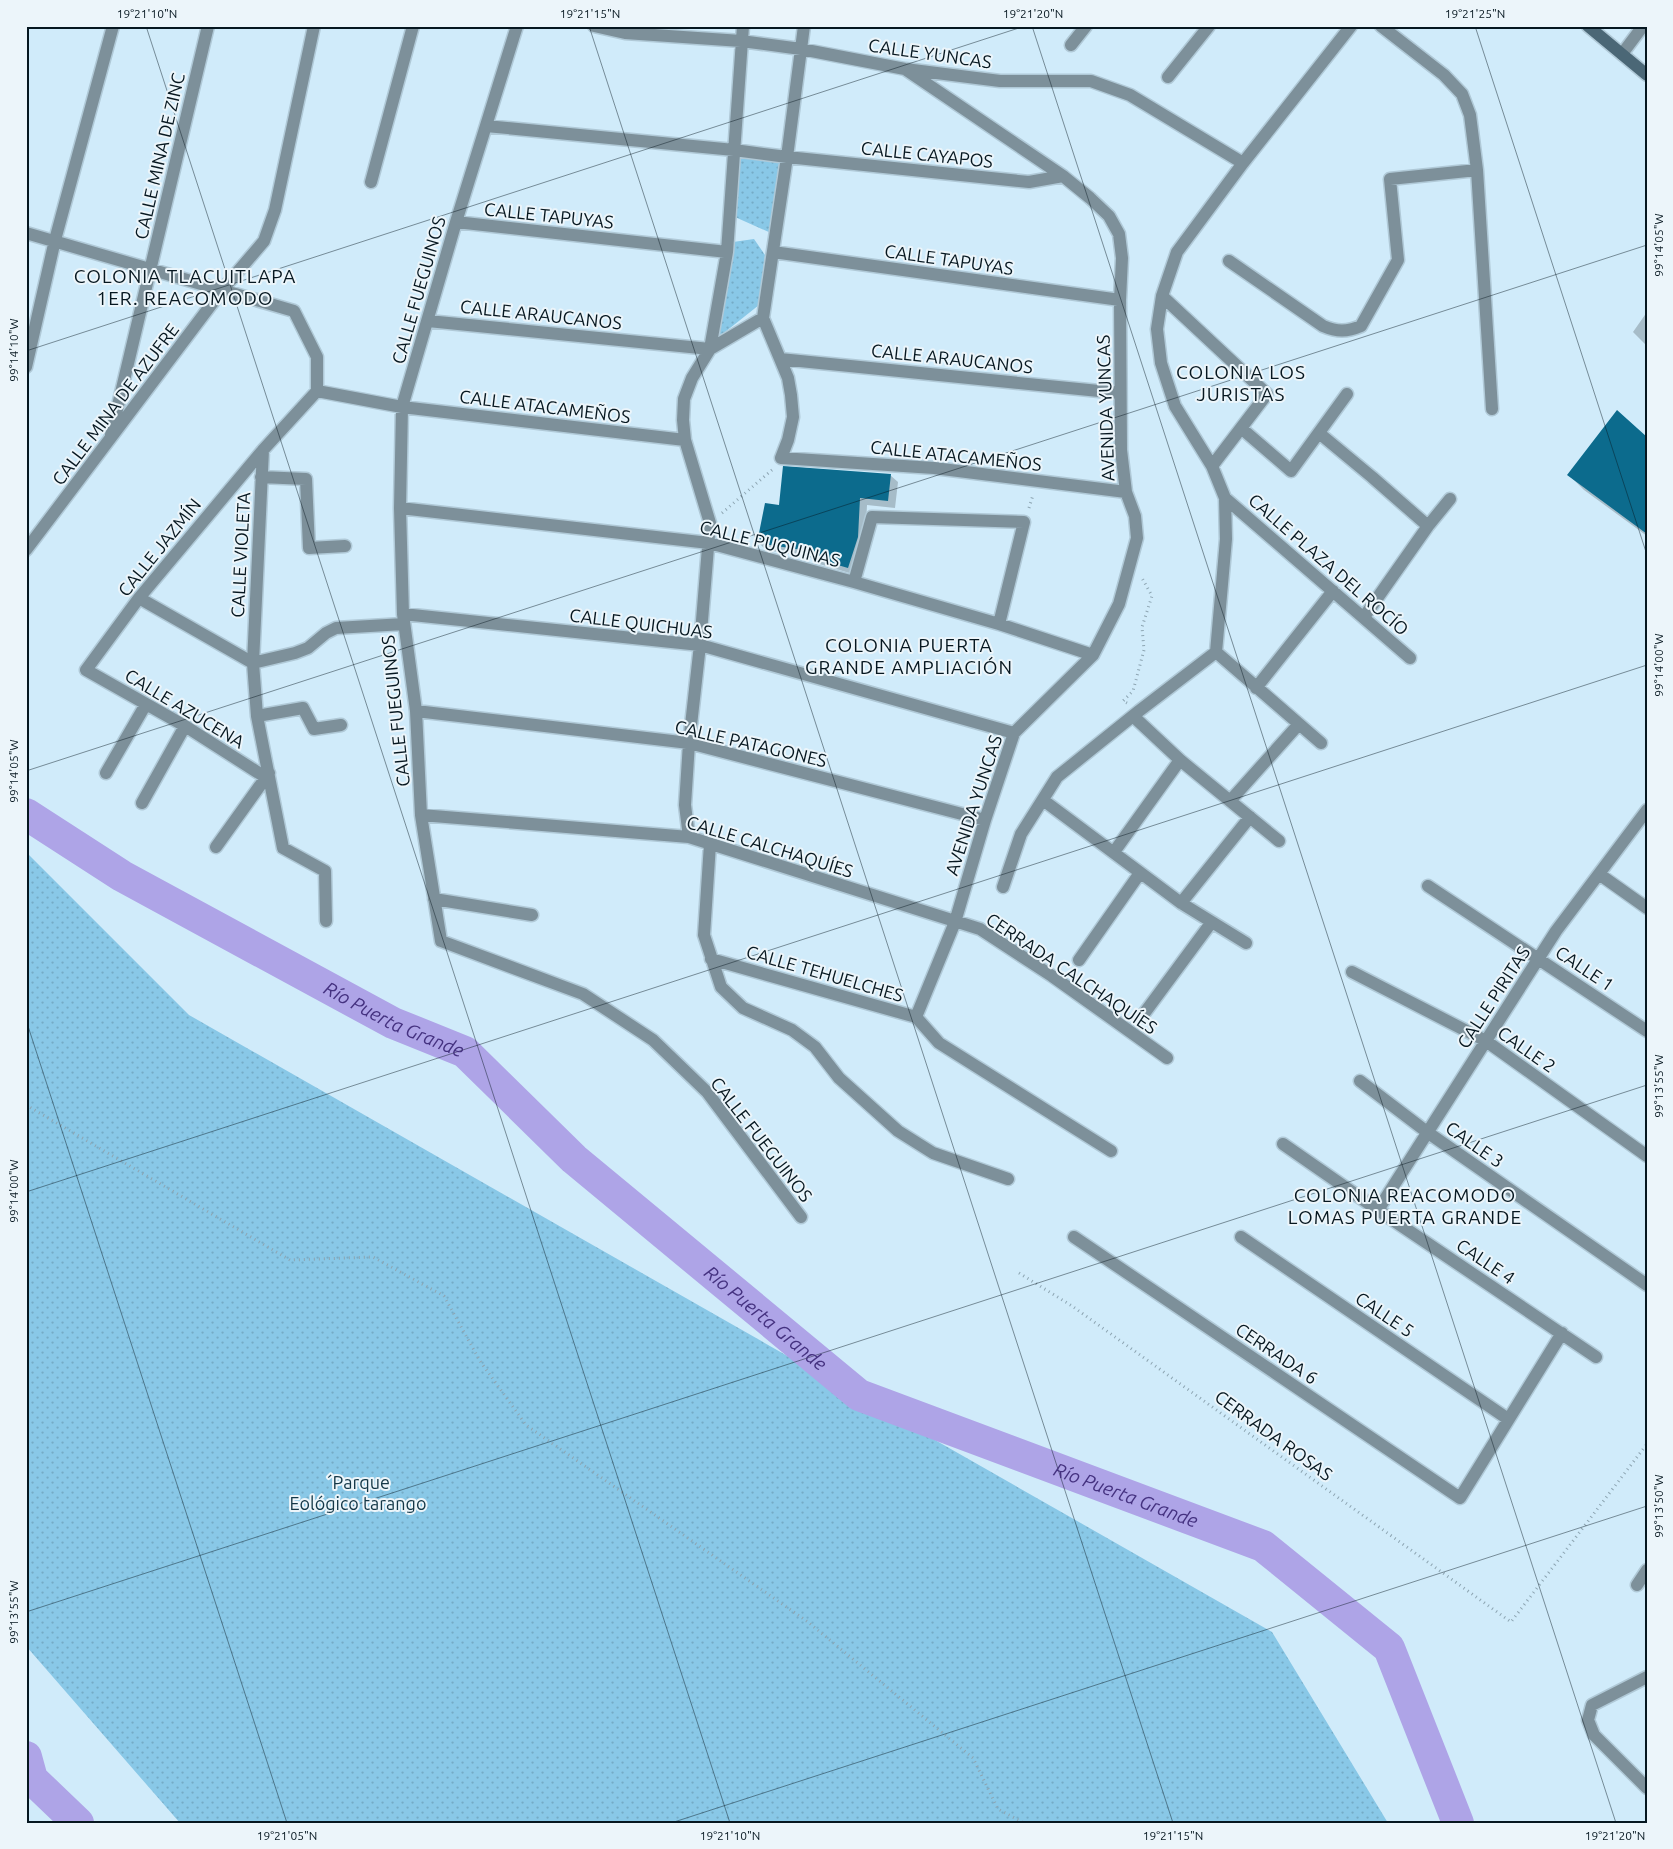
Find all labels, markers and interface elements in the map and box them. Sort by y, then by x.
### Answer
text: 19°21'10"N [117,7,177,20]
text: 19°21'15"N [560,7,620,20]
text: 19°21'20"N [1003,7,1063,20]
text: 19°21'25"N [1445,7,1505,20]
street label: CALLE YUNCAS [867,34,993,72]
street label: CALLE MINA DE ZINC [130,71,188,241]
street label: CALLE CAYAPOS [860,137,994,171]
street label: CALLE TAPUYAS [483,198,615,232]
text: 99°14'05"W [1652,213,1665,277]
street label: CALLE FUEGUINOS [387,214,449,366]
street label: CALLE TAPUYAS [883,240,1015,278]
district label: COLONIA TLACUITLAPA 1ER. REACOMODO [74,265,296,309]
street label: CALLE ARAUCANOS [459,296,623,332]
text: 99°14'10"W [7,318,20,382]
street label: CALLE MINA DE AZUFRE [48,319,182,489]
street label: AVENIDA YUNCAS [1092,334,1118,482]
street label: CALLE ARAUCANOS [870,340,1034,376]
district label: COLONIA LOS JURISTAS [1176,361,1306,405]
street label: CALLE ATACAMEÑOS [458,385,632,426]
street label: CALLE ATACAMEÑOS [869,435,1043,474]
street label: CALLE PLAZA DEL ROCÍO [1245,488,1414,639]
street label: CALLE VIOLETA [227,491,253,618]
street label: CALLE JAZMÍN [113,494,204,600]
street label: CALLE PUQUINAS [698,516,842,571]
street label: CALLE QUICHUAS [568,604,714,643]
text: 99°14'00"W [1652,633,1665,697]
street label: CALLE FUEGUINOS [377,634,413,788]
district label: COLONIA PUERTA GRANDE AMPLIACIÓN [805,634,1013,678]
street label: CALLE AZUCENA [122,664,249,752]
street label: CALLE PATAGONES [673,716,829,770]
street label: AVENIDA YUNCAS [941,732,1005,878]
text: 99°14'05"W [7,739,20,803]
street label: CALLE CALCHAQUÍES [684,810,856,882]
street label: CERRADA CALCHAQUÍES [982,908,1162,1038]
street label: CALLE TEHUELCHES [744,941,906,1005]
street label: CALLE 1 [1552,941,1618,995]
street label: CALLE PIRITAS [1453,942,1533,1052]
water label: Río Puerta Grande [320,977,467,1062]
street label: CALLE 2 [1494,1022,1560,1076]
text: 99°13'55"W [1652,1054,1665,1118]
street label: CALLE FUEGUINOS [707,1073,817,1205]
street label: CALLE 3 [1442,1117,1508,1171]
text: 99°14'00"W [7,1159,20,1223]
district label: COLONIA REACOMODO LOMAS PUERTA GRANDE [1288,1184,1522,1228]
street label: CALLE 4 [1453,1234,1519,1288]
water label: Río Puerta Grande [700,1261,832,1375]
street label: CALLE 5 [1352,1287,1418,1341]
street label: CERRADA 6 [1232,1318,1322,1388]
street label: CERRADA ROSAS [1211,1386,1337,1484]
water label: Río Puerta Grande [1051,1458,1201,1532]
park label: ´Parque Eológico tarango [290,1472,426,1513]
text: 99°13'50"W [1652,1474,1665,1538]
text: 99°13'55"W [7,1580,20,1644]
text: 19°21'05"N [257,1829,317,1842]
text: 19°21'10"N [700,1829,760,1842]
text: 19°21'15"N [1143,1829,1203,1842]
text: 19°21'20"N [1585,1829,1645,1842]

